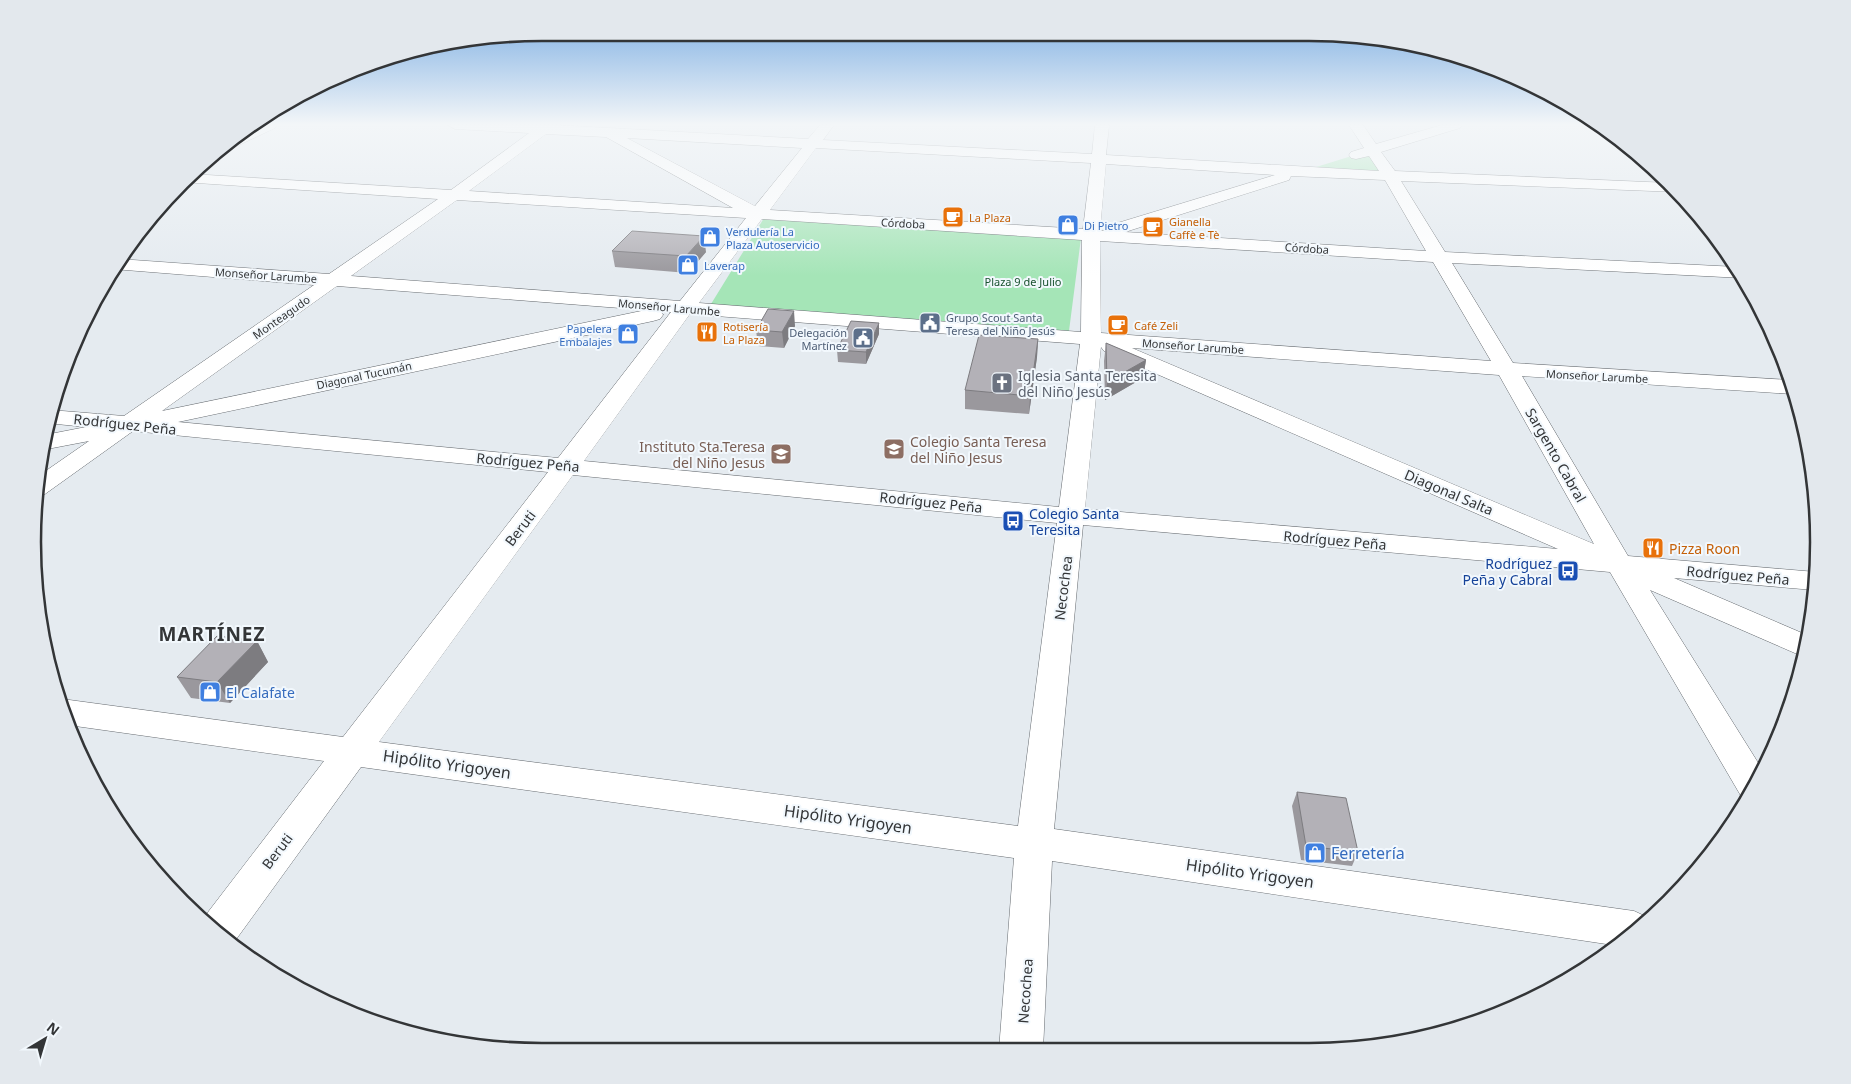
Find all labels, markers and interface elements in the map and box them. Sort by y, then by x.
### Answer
cafe icon: La Plaza [941,205,965,229]
place label: La Plaza [969,210,1011,225]
shop icon: Di Pietro [1056,213,1080,237]
street label: Córdoba [880,214,926,232]
place label: Gianella Caffè e Tè [1169,214,1219,242]
cafe icon: Gianella Caffè e Tè [1141,215,1165,239]
place label: Di Pietro [1084,218,1129,233]
place label: Verdulería La Plaza Autoservicio [726,224,820,252]
shop icon: Verdulería La Plaza Autoservicio [698,225,722,249]
street label: Córdoba [1284,239,1330,257]
shop icon: Laverap [676,253,700,277]
place label: Laverap [704,258,745,273]
street label: Monseñor Larumbe [214,264,318,286]
park label: Plaza 9 de Julio [985,274,1062,289]
street label: Monteagudo [249,292,313,342]
street label: Monseñor Larumbe [617,295,721,319]
place label: Grupo Scout Santa Teresa del Niño Jesús [946,310,1055,338]
public building icon: Grupo Scout Santa Teresa del Niño Jesús [918,311,942,335]
cafe icon: Café Zeli [1106,313,1130,337]
place label: Café Zeli [1134,318,1178,333]
place label: Rotisería La Plaza [723,319,768,347]
restaurant icon: Rotisería La Plaza [695,320,719,344]
place label: Papelera Embalajes [559,321,612,349]
shop icon: Papelera Embalajes [616,322,640,346]
place label: Delegación Martínez [789,325,847,353]
public building icon: Delegación Martínez [851,326,875,350]
street label: Monseñor Larumbe [1141,335,1245,357]
street label: Diagonal Tucumán [315,358,413,392]
place label: Iglesia Santa Teresita del Niño Jesús [1018,366,1157,401]
street label: Monseñor Larumbe [1546,366,1648,386]
church icon: Iglesia Santa Teresita del Niño Jesús [990,371,1014,395]
street label: Sargento Cabral [1521,404,1591,506]
street label: Rodríguez Peña [73,409,177,439]
place label: Colegio Santa Teresa del Niño Jesus [910,432,1047,467]
place label: Instituto Sta.Teresa del Niño Jesus [639,437,765,472]
school or university icon: Colegio Santa Teresa del Niño Jesus [882,437,906,461]
school or university icon: Instituto Sta.Teresa del Niño Jesus [769,442,793,466]
street label: Rodríguez Peña [476,448,580,476]
street label: Diagonal Salta [1402,465,1496,519]
street label: Rodríguez Peña [879,487,983,517]
place label: Colegio Santa Teresita [1029,504,1119,539]
street label: Beruti [500,506,540,550]
bus stop icon: Colegio Santa Teresita [1001,509,1025,533]
street label: Rodríguez Peña [1283,526,1387,554]
restaurant icon: Pizza Roon [1641,536,1665,560]
place label: Pizza Roon [1669,539,1740,558]
place label: Rodríguez Peña y Cabral [1462,554,1552,589]
street label: Necochea [1050,555,1076,621]
bus stop icon: Rodríguez Peña y Cabral [1556,559,1580,583]
street label: Rodríguez Peña [1686,561,1790,589]
district label: MARTÍNEZ [159,621,265,647]
shop icon: El Calafate [198,680,222,704]
place label: El Calafate [226,683,295,702]
street label: Hipólito Yrigoyen [382,744,512,784]
street label: Hipólito Yrigoyen [783,799,913,839]
street label: Beruti [257,829,297,873]
shop icon: Ferretería [1303,841,1327,865]
place label: Ferretería [1331,842,1405,864]
street label: Hipólito Yrigoyen [1185,853,1315,893]
street label: Necochea [1013,958,1037,1024]
north arrow [20,1014,70,1064]
text: N [43,1017,64,1039]

